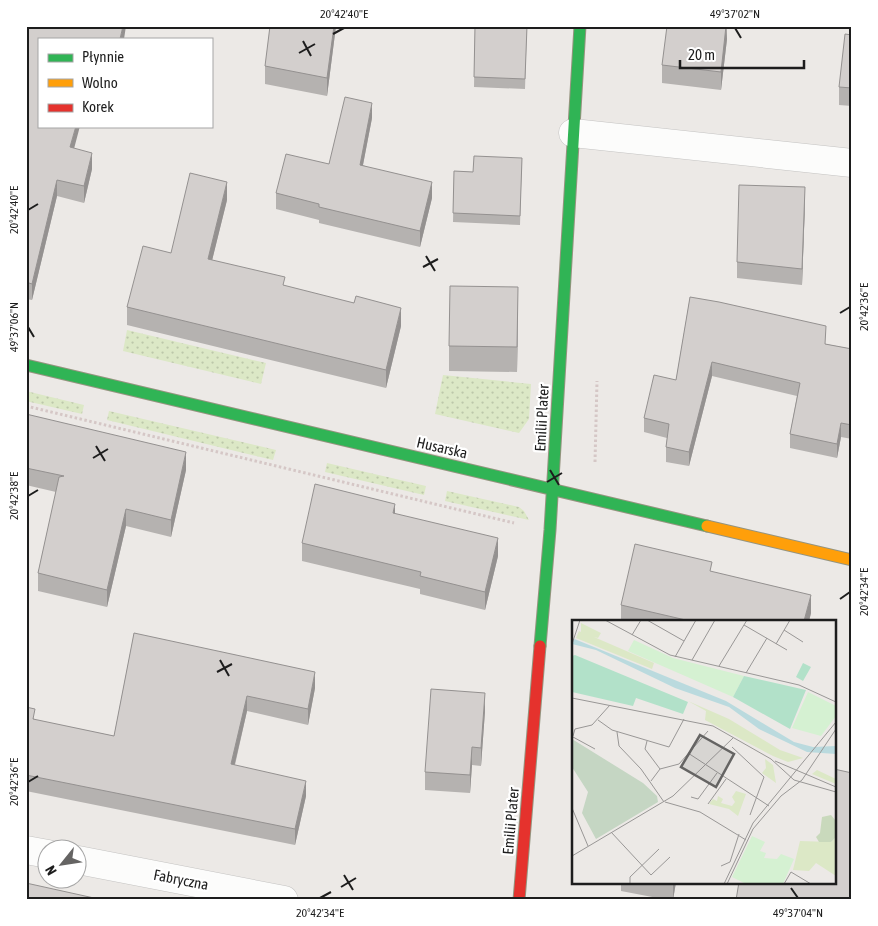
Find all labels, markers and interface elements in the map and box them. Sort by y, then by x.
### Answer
text: 20°42'40"E [320,7,368,21]
text: 49°37'02"N [710,7,760,21]
legend [38,38,212,128]
scale bar [680,38,804,70]
text: 20 m [688,46,715,63]
text: Płynnie [82,48,124,65]
text: Wolno [82,74,118,91]
text: Korek [82,98,114,115]
text: 20°42'40"E [7,186,21,234]
text: 20°42'36"E [857,283,871,331]
text: 49°37'06"N [7,302,21,352]
street label: Emilii Plater [531,383,552,452]
street label: Husarska [415,433,469,462]
text: 20°42'38"E [7,472,21,520]
text: 20°42'34"E [857,568,871,616]
inset map [572,620,836,884]
text: 20°42'36"E [7,758,21,806]
street label: Emilii Plater [499,786,522,855]
north arrow [38,838,88,888]
text: N [42,863,60,878]
street label: Fabryczna [152,866,210,893]
text: 20°42'34"E [296,906,344,920]
text: 49°37'04"N [773,906,823,920]

